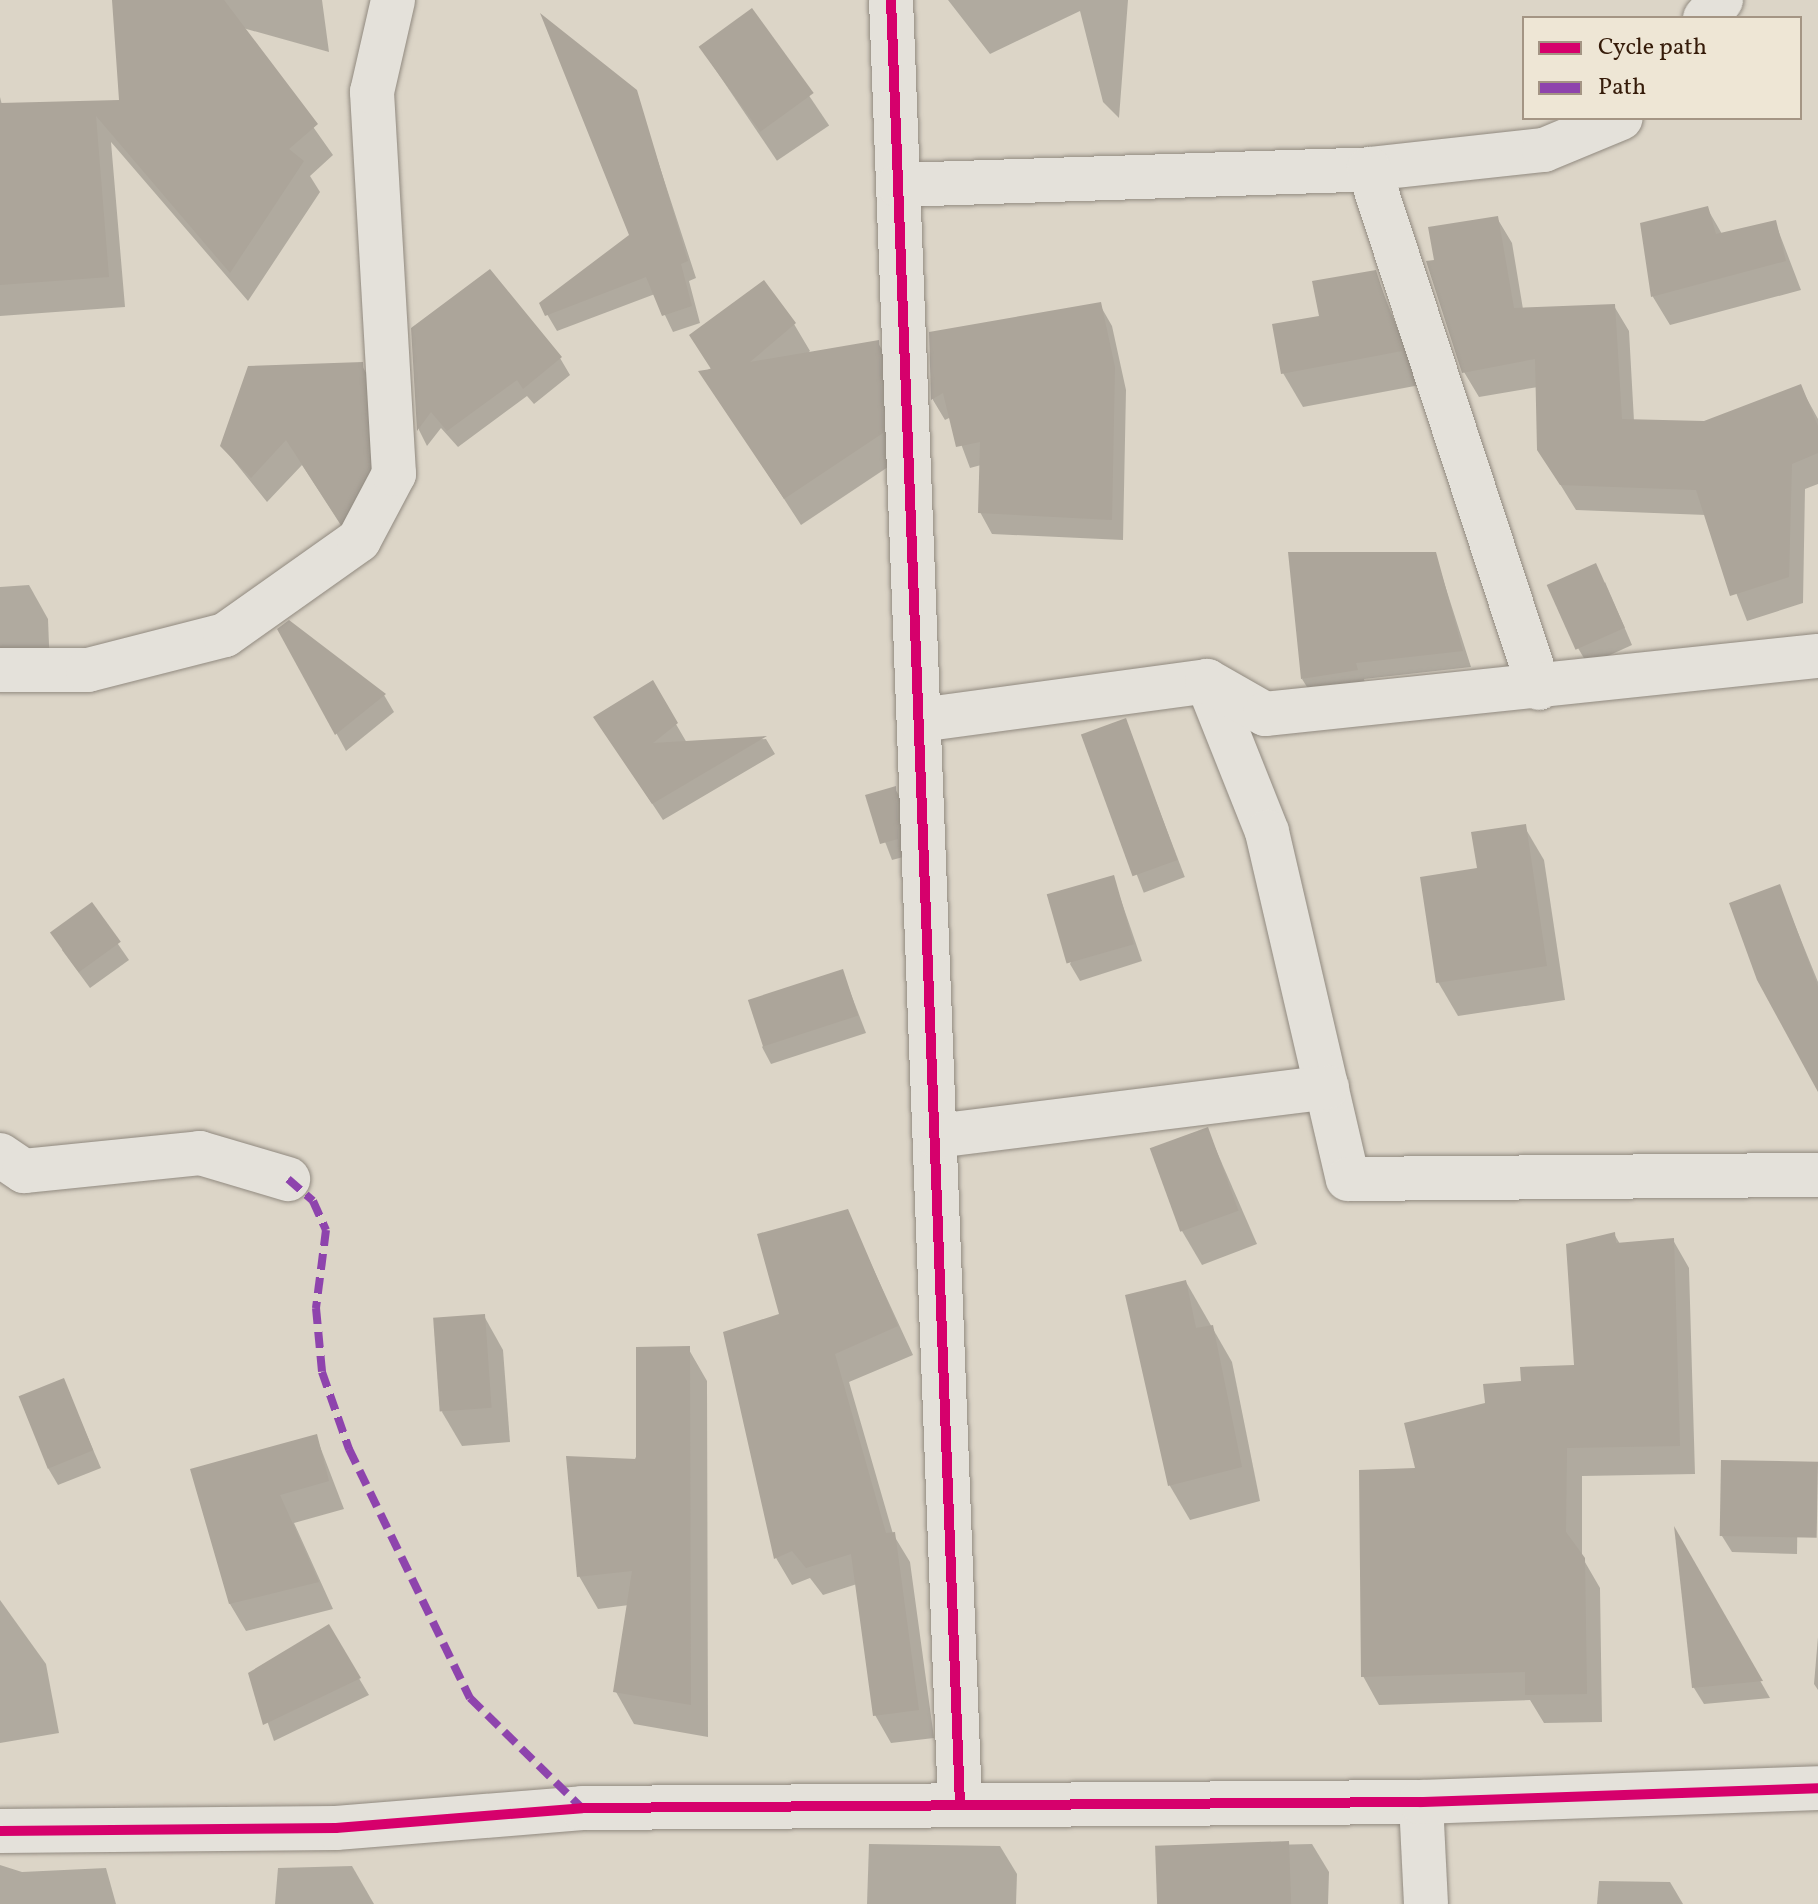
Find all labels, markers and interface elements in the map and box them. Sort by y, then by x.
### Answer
legend [1522,16,1802,120]
text: Cycle path [1598,31,1707,65]
text: Path [1598,71,1646,105]

